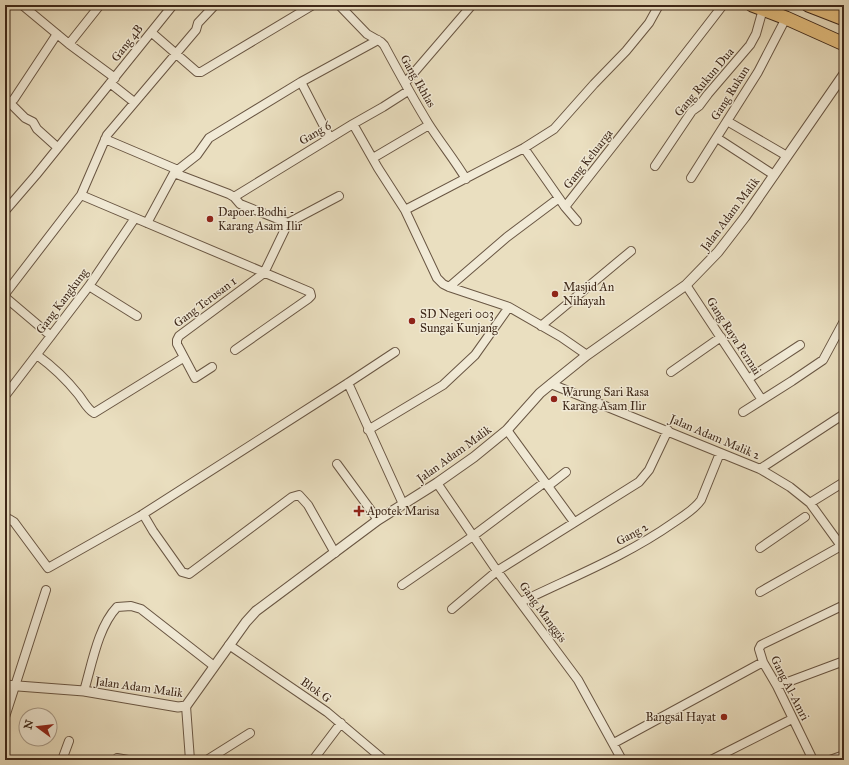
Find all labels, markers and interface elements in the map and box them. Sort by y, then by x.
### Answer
street label: Gang 4B [108,22,147,65]
street label: Gang Rukun Dua [671,45,737,119]
street label: Gang Ikhlas [396,52,439,110]
street label: Gang Rukun [708,63,752,123]
street label: Gang 6 [297,118,335,149]
street label: Gang Keluarga [560,126,617,192]
street label: Jalan Adam Malik [697,174,763,256]
place label: Dapoer Bodhi - Karang Asam Ilir [218,205,303,234]
marker: Dapoer Bodhi - Karang Asam Ilir [205,214,215,224]
street label: Gang Kangkung [33,265,92,337]
street label: Gang Terusan 1 [171,274,240,331]
place label: Masjid An Nihayah [563,280,615,308]
marker: Masjid An Nihayah [550,289,560,299]
street label: Gang Raya Permai [703,295,765,379]
place label: SD Negeri 003 Sungai Kunjang [420,307,498,336]
marker: SD Negeri 003 Sungai Kunjang [407,316,417,326]
place label: Warung Sari Rasa Karang Asam Ilir [562,385,650,414]
marker: Warung Sari Rasa Karang Asam Ilir [549,394,559,404]
street label: Jalan Adam Malik 2 [665,411,762,463]
street label: Jalan Adam Malik [413,422,495,488]
place label: Apotek Marisa [366,504,440,518]
marker: Apotek Marisa [354,506,364,516]
street label: Gang 2 [614,519,651,549]
street label: Gang Manggis [516,579,570,646]
street label: Gang Al-Amri [767,653,813,724]
street label: Jalan Adam Malik [92,674,184,701]
street label: Blok G [298,674,334,706]
north arrow [18,707,58,747]
place label: Bangsal Hayat [645,710,717,725]
marker: Bangsal Hayat [719,712,729,722]
text: N [21,718,36,731]

